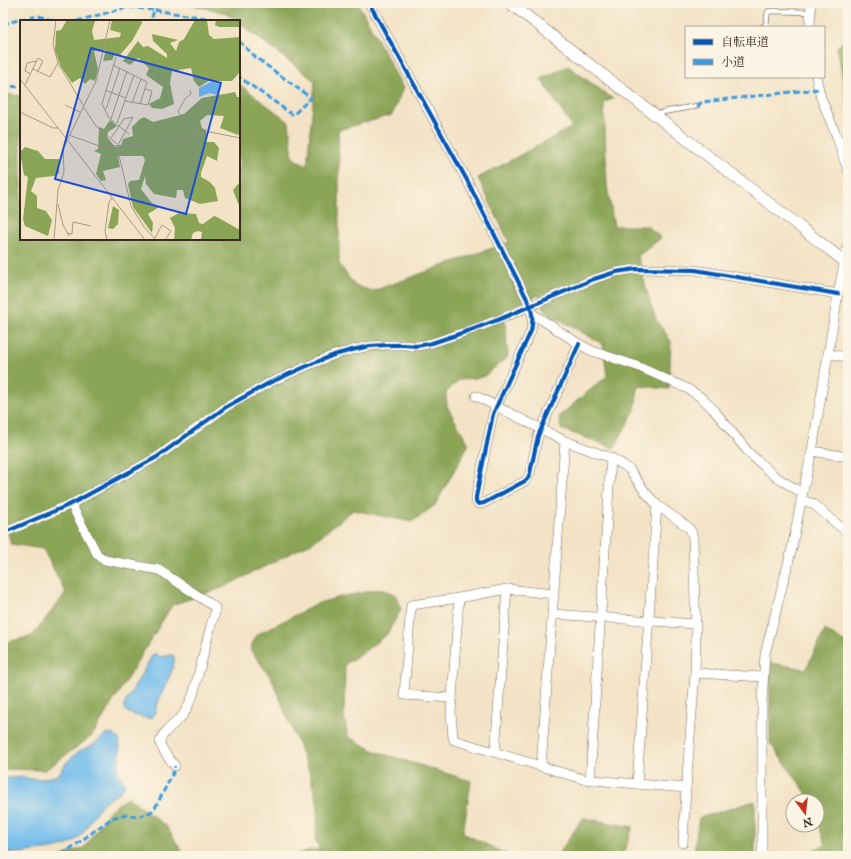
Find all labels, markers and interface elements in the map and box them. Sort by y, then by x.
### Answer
inset map [20,20,240,240]
legend [685,26,825,78]
text: 自転車道 [721,35,769,50]
text: 小道 [721,55,745,70]
north arrow [785,793,825,833]
text: N [800,813,815,830]

